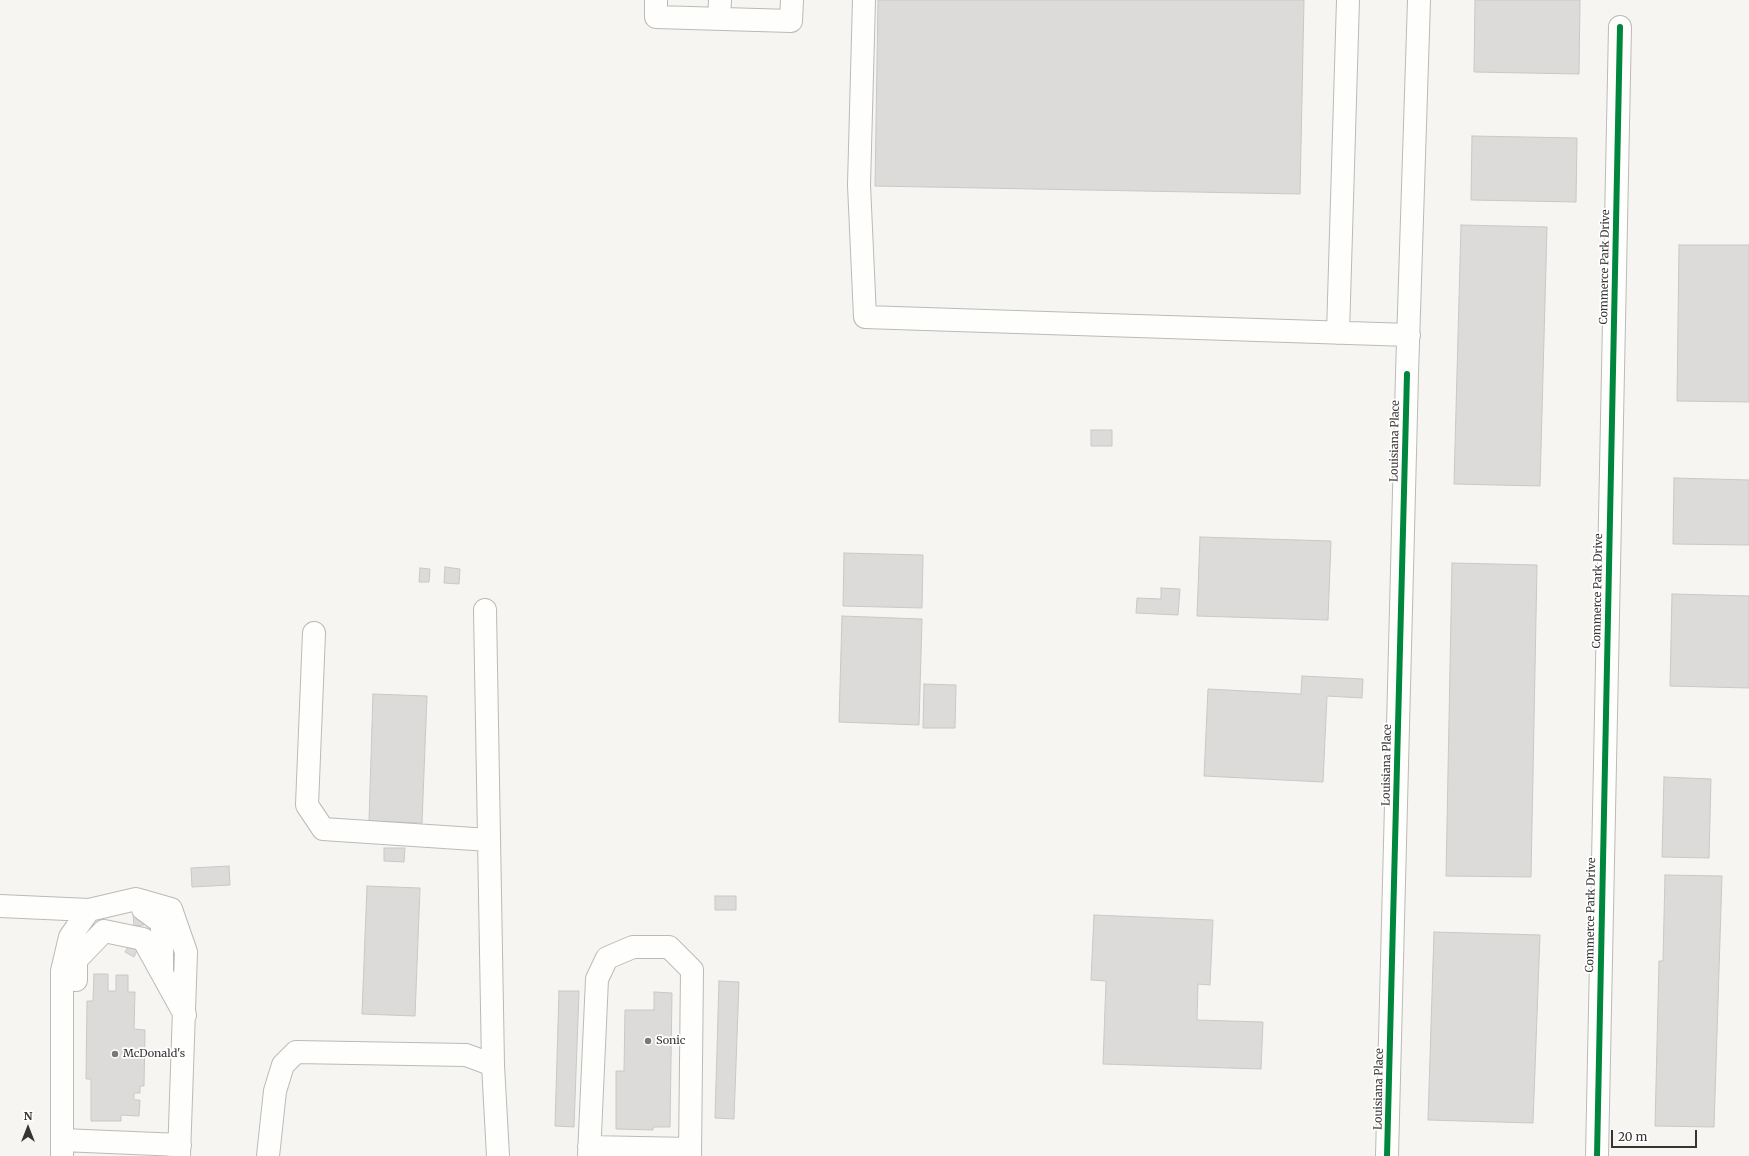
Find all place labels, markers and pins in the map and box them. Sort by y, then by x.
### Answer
place label: Sonic [656,1034,685,1048]
marker: Sonic [643,1036,653,1046]
place label: McDonald's [123,1047,185,1061]
marker: McDonald's [110,1049,120,1059]

